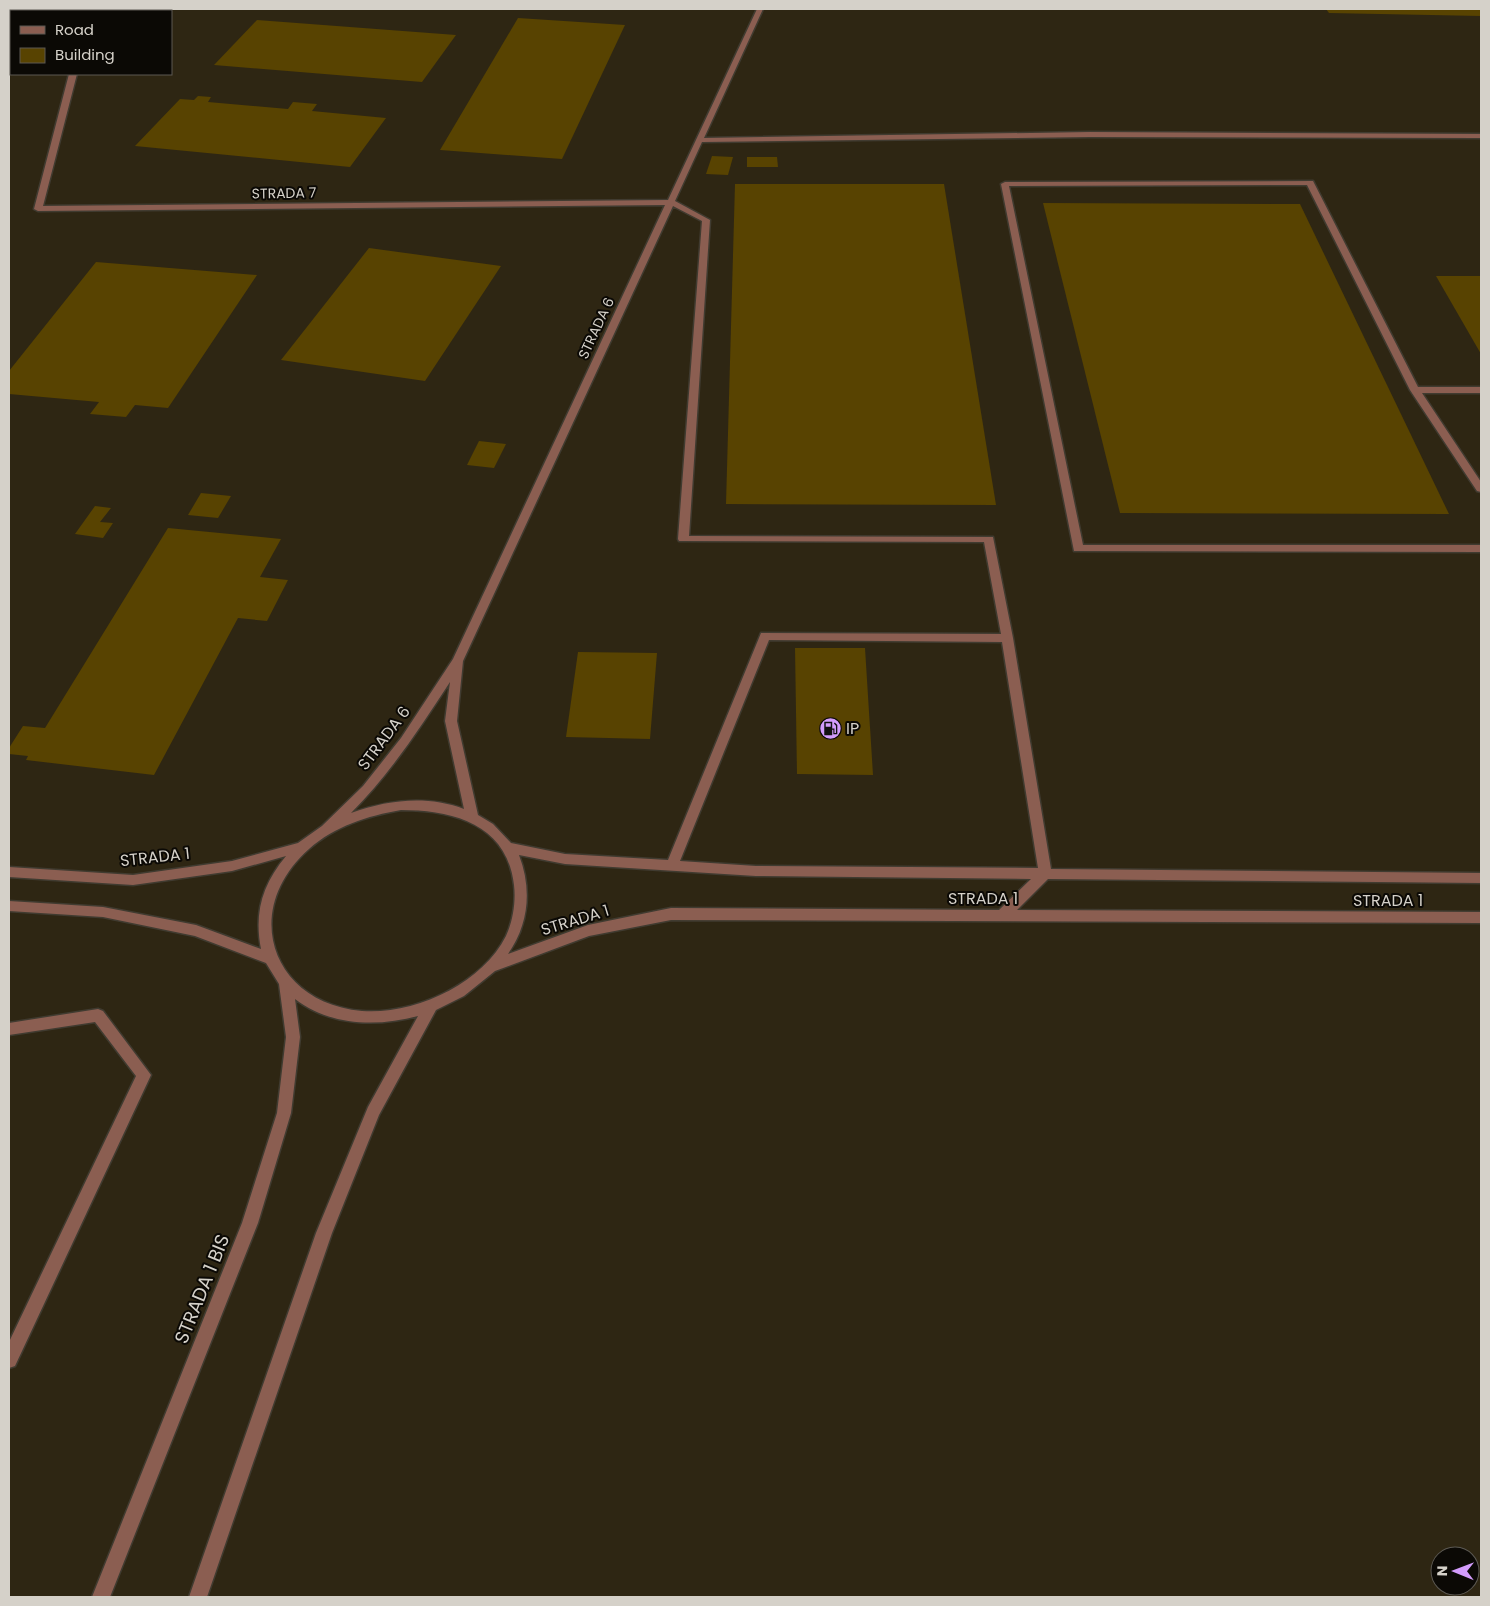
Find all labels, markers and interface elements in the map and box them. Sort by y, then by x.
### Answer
legend [10,10,172,75]
text: Road [55,19,94,40]
text: Building [55,44,115,65]
street label: STRADA 7 [252,182,317,204]
street label: STRADA 6 [573,294,619,362]
street label: STRADA 6 [352,701,416,775]
fuel station icon: IP [818,716,842,740]
place label: IP [846,717,859,740]
street label: STRADA 1 [119,842,191,872]
street label: STRADA 1 [948,887,1018,910]
street label: STRADA 1 [1353,889,1423,912]
street label: STRADA 1 [538,899,612,941]
street label: STRADA 1 BIS [168,1230,236,1348]
north arrow [1430,1546,1480,1596]
text: N [1432,1565,1452,1576]

